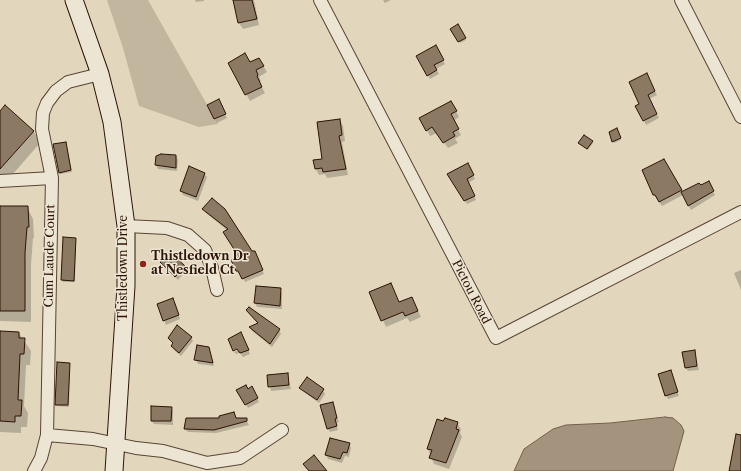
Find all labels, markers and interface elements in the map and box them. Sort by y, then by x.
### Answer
street label: Cum Laude Court [42,204,58,308]
street label: Thistledown Drive [117,215,131,321]
place label: Thistledown Dr at Nesfield Ct [151,250,249,278]
street label: Pictou Road [449,258,493,326]
marker: Thistledown Dr at Nesfield Ct [138,259,148,269]

